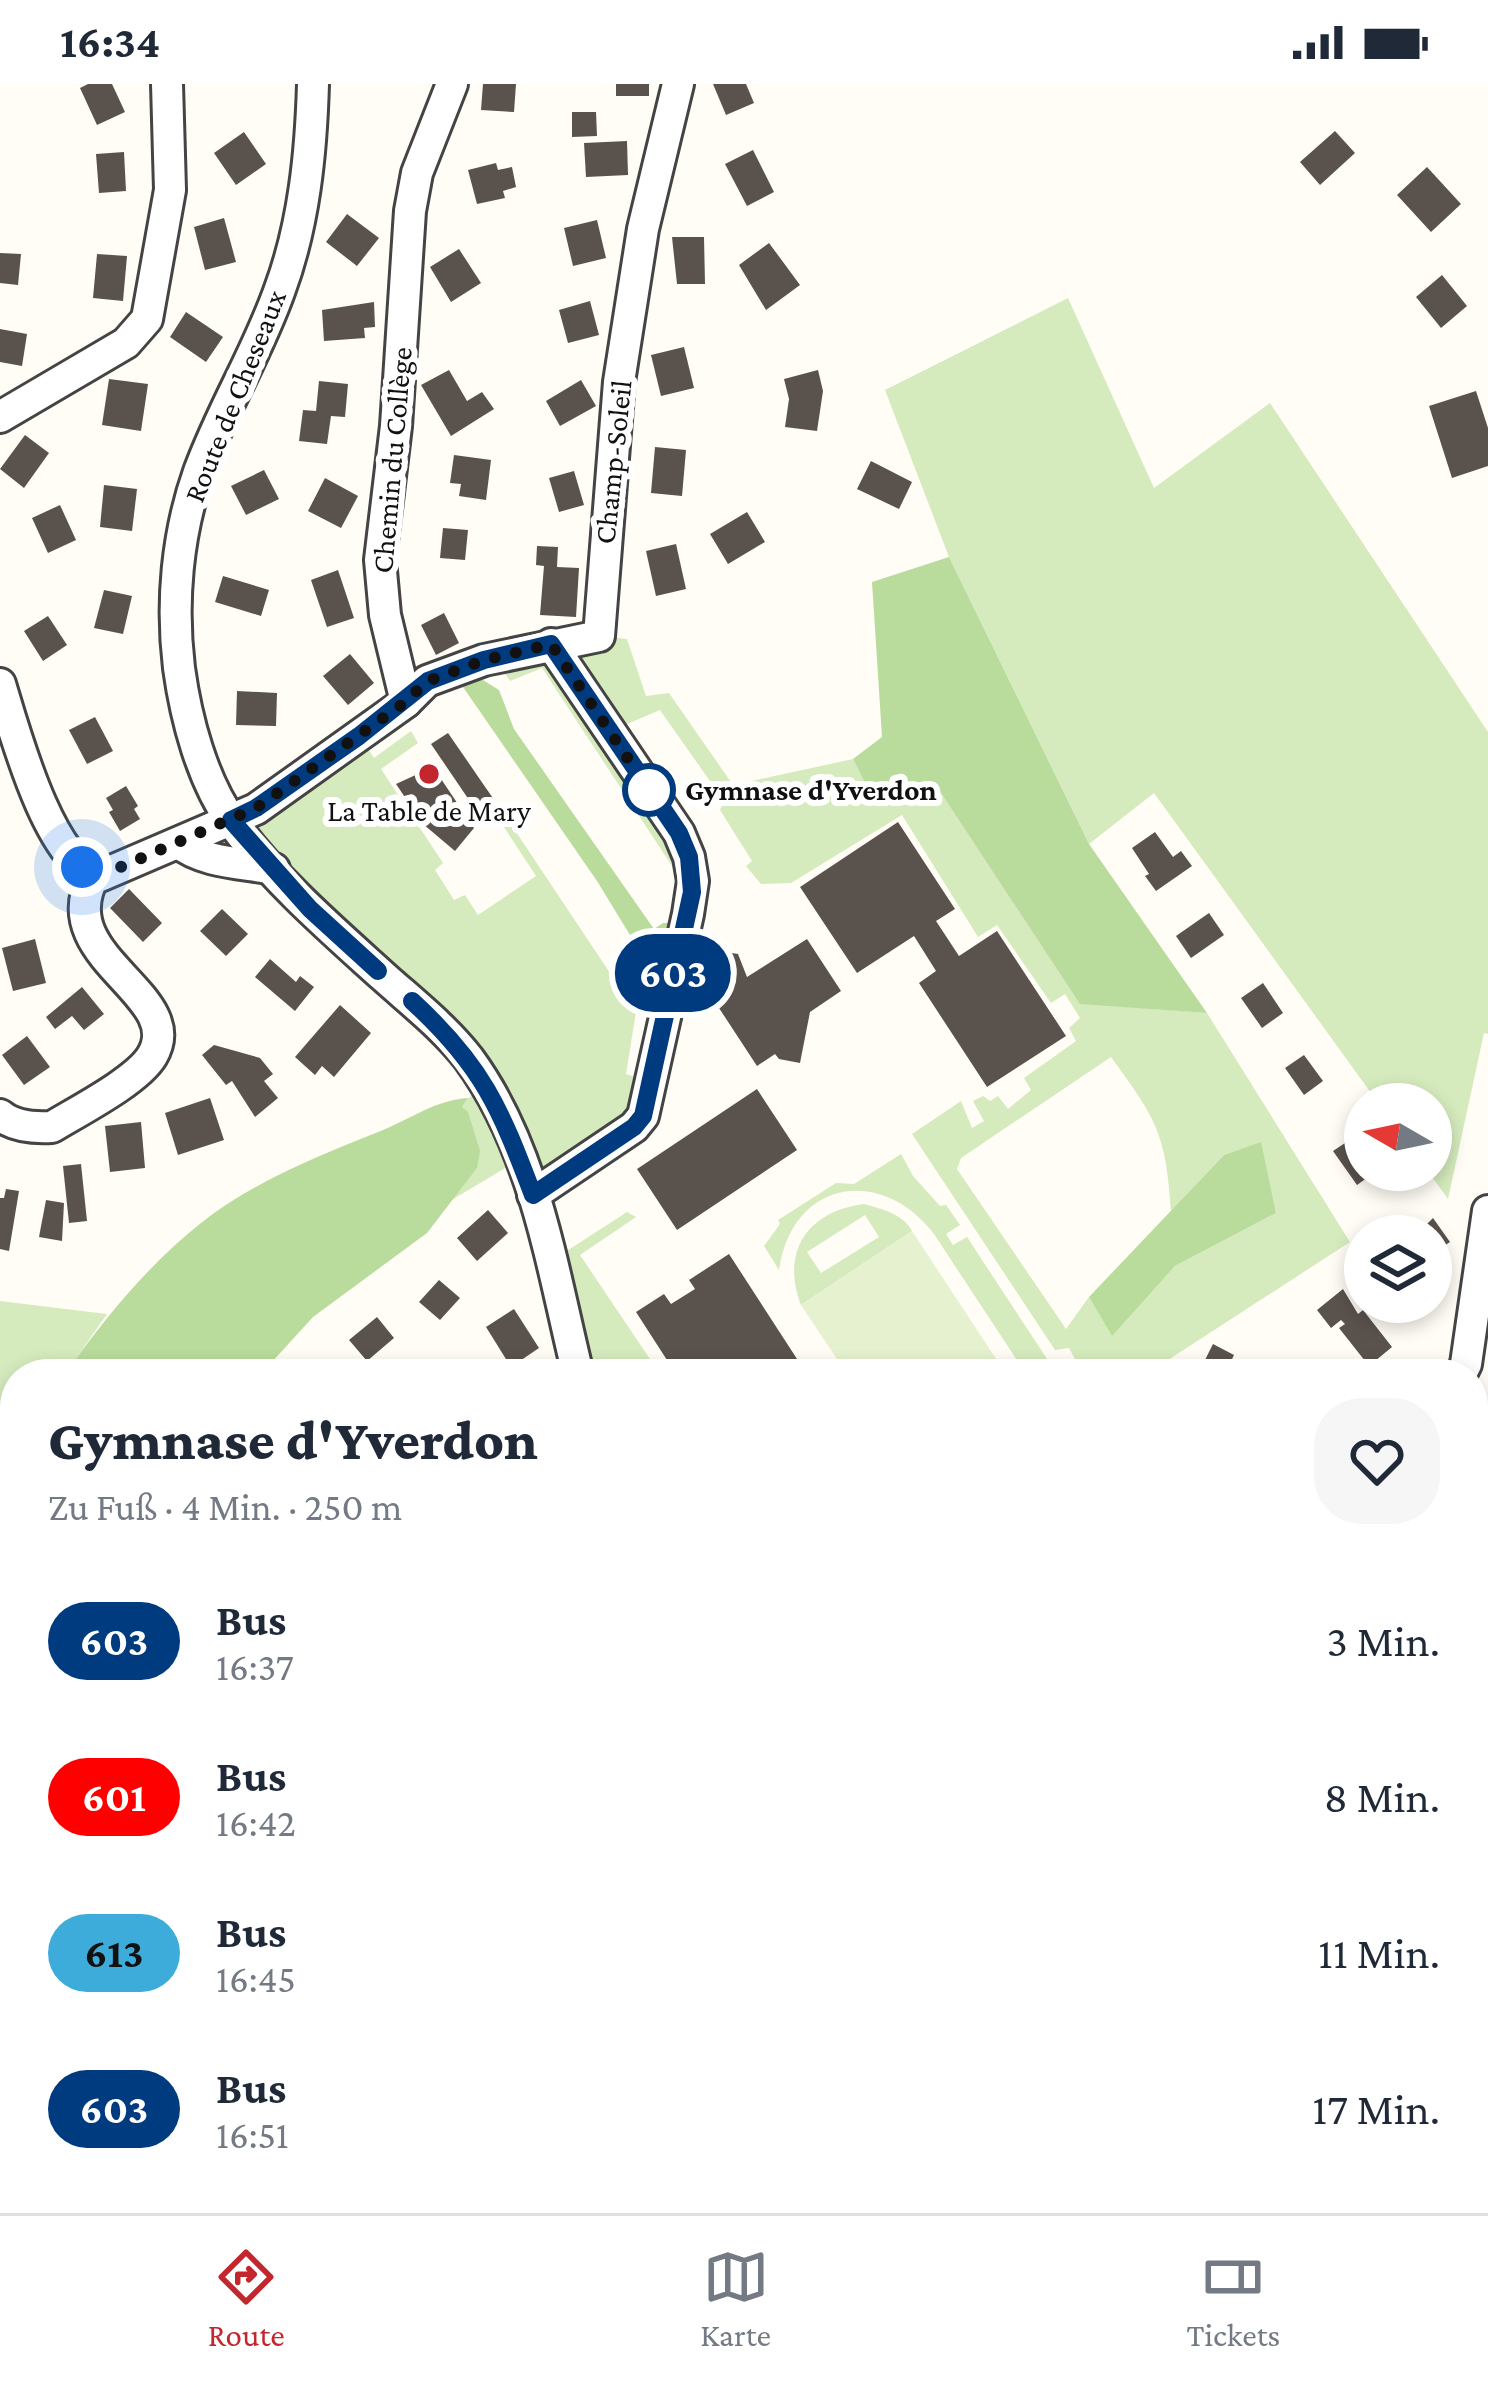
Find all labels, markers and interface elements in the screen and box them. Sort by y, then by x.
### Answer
text: 16:34 [60,17,160,67]
street label: Route de Cheseaux [177,285,292,507]
street label: Chemin du Collège [365,345,419,575]
street label: Champ-Soleil [587,378,639,546]
marker: La Table de Mary [416,761,442,787]
marker: Gymnase d'Yverdon [624,765,674,815]
place label: Gymnase d'Yverdon [685,773,937,806]
place label: La Table de Mary [327,794,531,828]
your location [52,837,112,897]
line badge: 603 [604,934,742,1012]
text: 603 [639,949,707,996]
north arrow [1344,1083,1452,1191]
map controls [1344,1083,1452,1323]
button: layers [1344,1215,1452,1323]
button: heart [1314,1398,1440,1524]
text: Gymnase d'Yverdon [48,1408,538,1471]
text: Zu Fuß · 4 Min. · 250 m [48,1485,402,1528]
text: Bus [216,1595,286,1645]
text: 3 Min. [1327,1616,1440,1666]
text: 603 [80,1617,148,1664]
text: 16:37 [216,1645,294,1688]
text: Bus [216,1751,286,1801]
text: 8 Min. [1324,1772,1440,1822]
text: 601 [82,1773,146,1820]
text: 16:42 [216,1801,296,1844]
text: Bus [216,1907,286,1957]
text: 11 Min. [1318,1928,1440,1978]
text: 613 [84,1929,144,1976]
text: 16:45 [216,1957,296,2000]
text: Bus [216,2063,286,2113]
text: 17 Min. [1312,2084,1440,2134]
text: 603 [80,2085,148,2132]
text: 16:51 [216,2113,289,2156]
tab: Route [208,2244,285,2353]
tab: Karte [700,2244,771,2353]
tab: Tickets [1187,2244,1280,2353]

